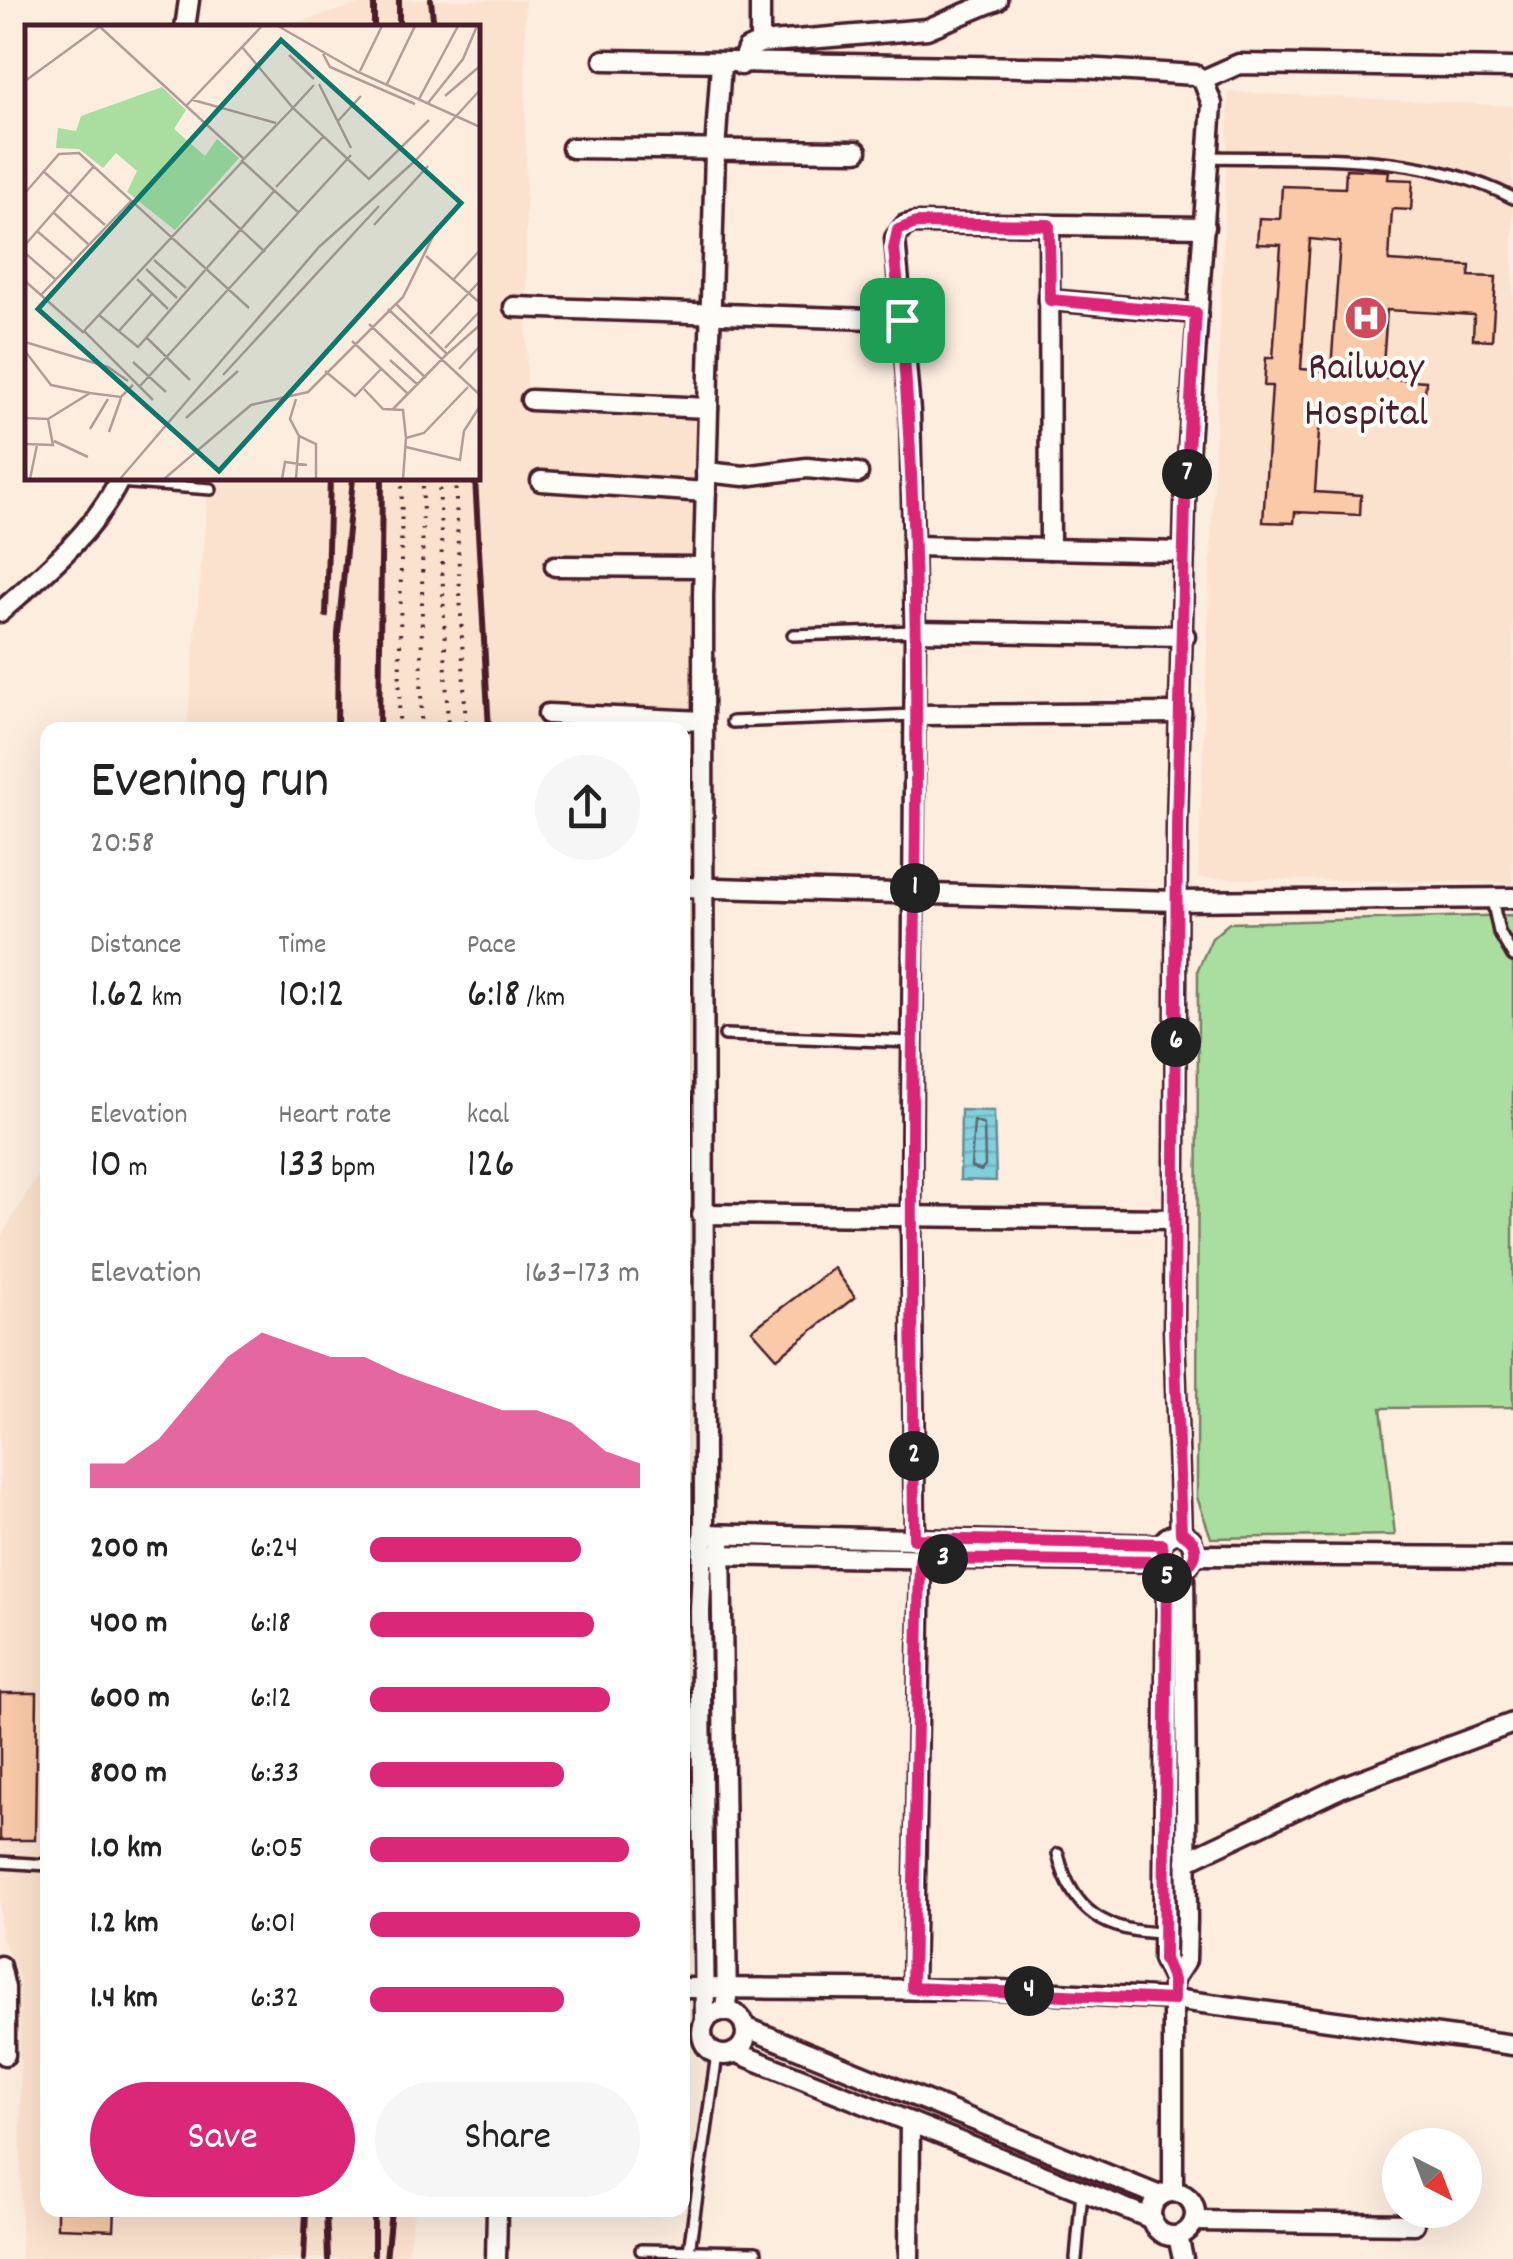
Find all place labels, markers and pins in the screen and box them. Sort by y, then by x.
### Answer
pin [860,278,945,363]
hospital icon: Railway Hospital [1343,295,1389,341]
place label: Railway Hospital [1304,342,1428,445]
pin: 7 [1162,449,1212,499]
pin: 1 [890,863,940,913]
pin: 6 [1151,1017,1201,1067]
pin: 2 [889,1431,939,1481]
pin: 3 [918,1534,968,1584]
pin: 5 [1142,1553,1192,1603]
pin: 4 [1004,1966,1054,2016]

